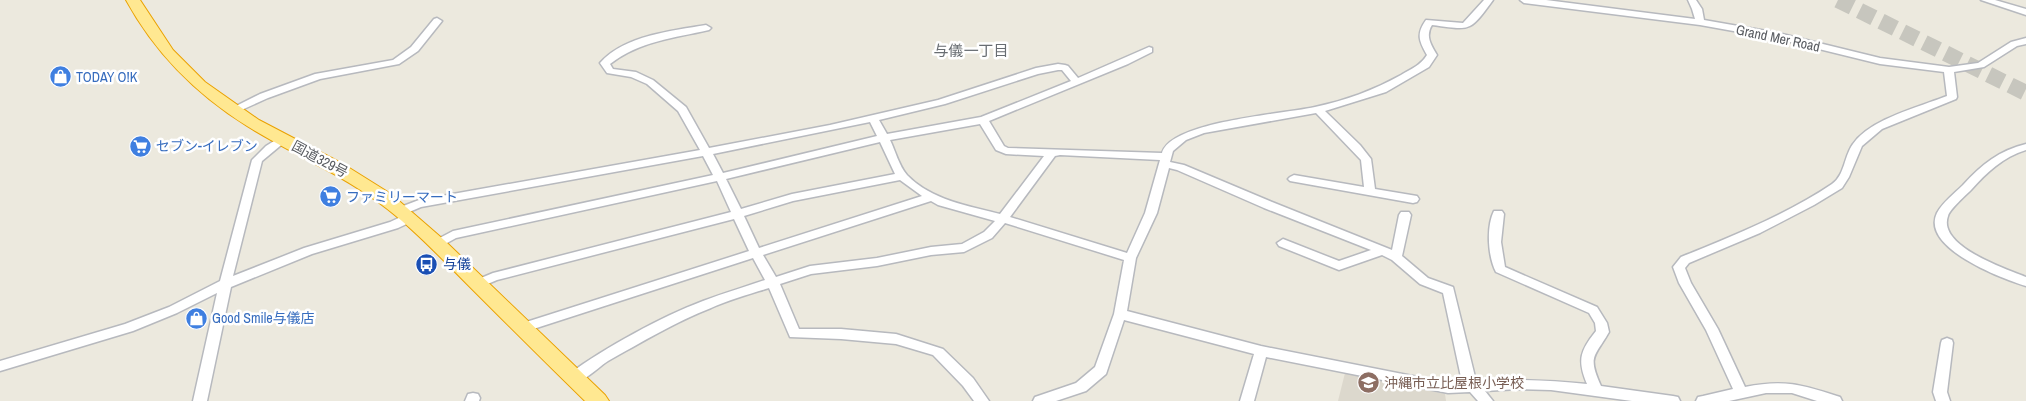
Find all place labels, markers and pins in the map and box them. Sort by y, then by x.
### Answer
shop icon: TODAY O!K [48,65,72,89]
place label: TODAY O!K [76,68,138,86]
supermarket icon: セブン-イレブン [128,134,152,158]
place label: セブン-イレブン [156,137,258,155]
supermarket icon: ファミリーマート [318,185,342,209]
place label: ファミリーマート [346,188,458,206]
bus stop icon: 与儀 [415,252,439,276]
place label: 与儀 [443,255,471,273]
shop icon: Good Smile与儀店 [184,306,208,330]
place label: Good Smile与儀店 [212,309,315,327]
school or university icon: 沖縄市立比屋根小学校 [1356,371,1380,395]
place label: 沖縄市立比屋根小学校 [1384,374,1524,392]

